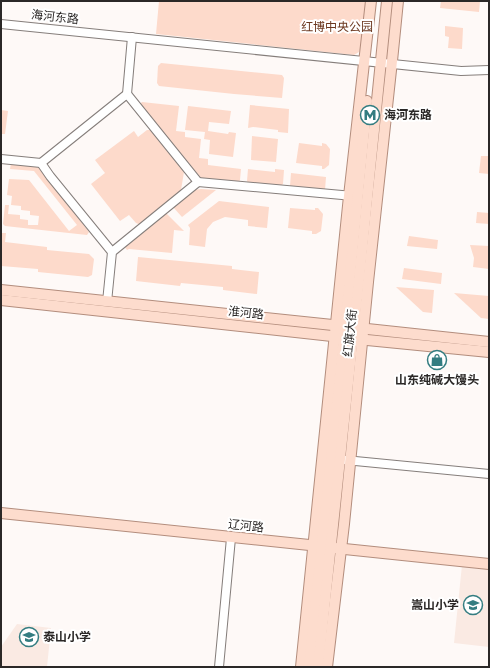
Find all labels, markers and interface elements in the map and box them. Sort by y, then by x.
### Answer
street label: 海河东路 [30,8,80,26]
park label: 红博中央公园 [301,20,373,34]
metro station icon: 海河东路 [359,104,381,126]
place label: 海河东路 [384,108,432,122]
street label: 淮河路 [227,304,265,322]
street label: 红旗大街 [341,308,359,358]
shop icon: 山东纯碱大馒头 [426,349,448,371]
place label: 山东纯碱大馒头 [395,373,479,387]
street label: 辽河路 [227,517,265,535]
school or university icon: 嵩山小学 [462,594,484,616]
place label: 嵩山小学 [411,598,459,612]
school or university icon: 泰山小学 [18,626,40,648]
place label: 泰山小学 [43,630,91,644]

